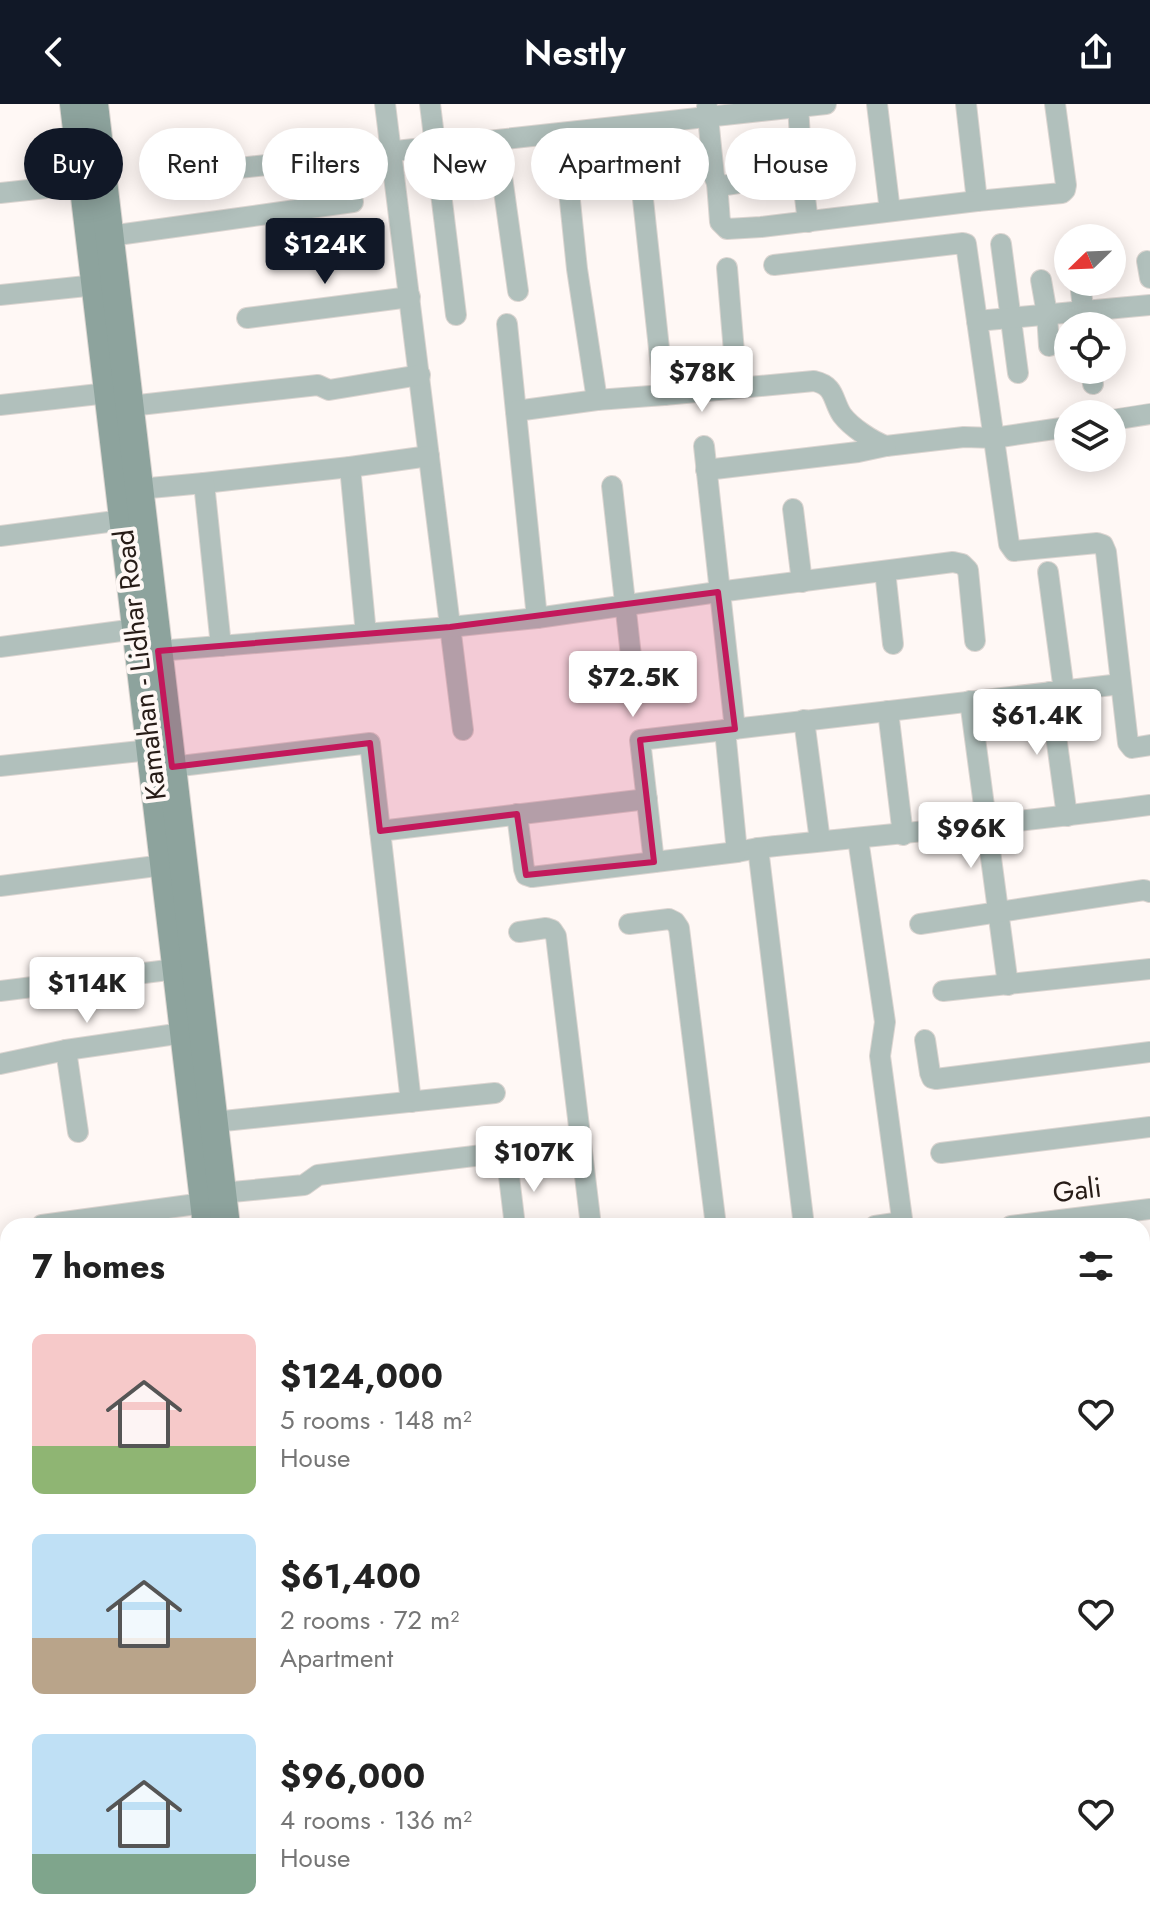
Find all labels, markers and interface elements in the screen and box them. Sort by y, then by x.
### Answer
text: Nestly [524,26,626,78]
icon: back [32,30,76,74]
icon: share [1074,30,1118,74]
chip: Buy [24,128,123,200]
chip: Rent [139,128,246,200]
chip: Filters [262,128,388,200]
chip: New [404,128,515,200]
chip: Apartment [531,128,709,200]
chip: House [725,128,856,200]
pin: $124K [269,218,381,286]
north arrow [1054,224,1126,296]
map controls [1054,224,1126,472]
text: $124K [284,225,366,263]
button: locate [1054,312,1126,384]
pin: $78K [655,346,749,414]
text: $78K [669,353,735,391]
button: layers [1054,400,1126,472]
street label: Kamahan - Lidhar Road [103,527,177,803]
pin: $72.5K [568,651,698,719]
text: $72.5K [587,658,679,696]
pin: $61.4K [972,689,1102,757]
text: $61.4K [991,696,1083,734]
pin: $96K [924,802,1018,870]
text: $96K [936,809,1006,847]
pin: $114K [31,957,143,1025]
text: $114K [48,964,126,1002]
pin: $107K [478,1126,590,1194]
text: $107K [494,1133,574,1171]
street label: Gali [1050,1167,1104,1213]
text: 7 homes [32,1242,165,1291]
icon: filters [1074,1244,1118,1288]
text: $124,000 [280,1352,443,1401]
icon: home [96,1366,192,1462]
icon: heart [1074,1392,1118,1436]
text: 5 rooms · 148 m² [280,1401,472,1439]
text: House [280,1439,350,1477]
text: $61,400 [280,1552,421,1601]
icon: home [96,1566,192,1662]
icon: heart [1074,1592,1118,1636]
text: 2 rooms · 72 m² [280,1601,459,1639]
text: Apartment [280,1639,393,1677]
text: $96,000 [280,1752,425,1801]
icon: home [96,1766,192,1862]
icon: heart [1074,1792,1118,1836]
text: 4 rooms · 136 m² [280,1801,472,1839]
text: House [280,1839,350,1877]

